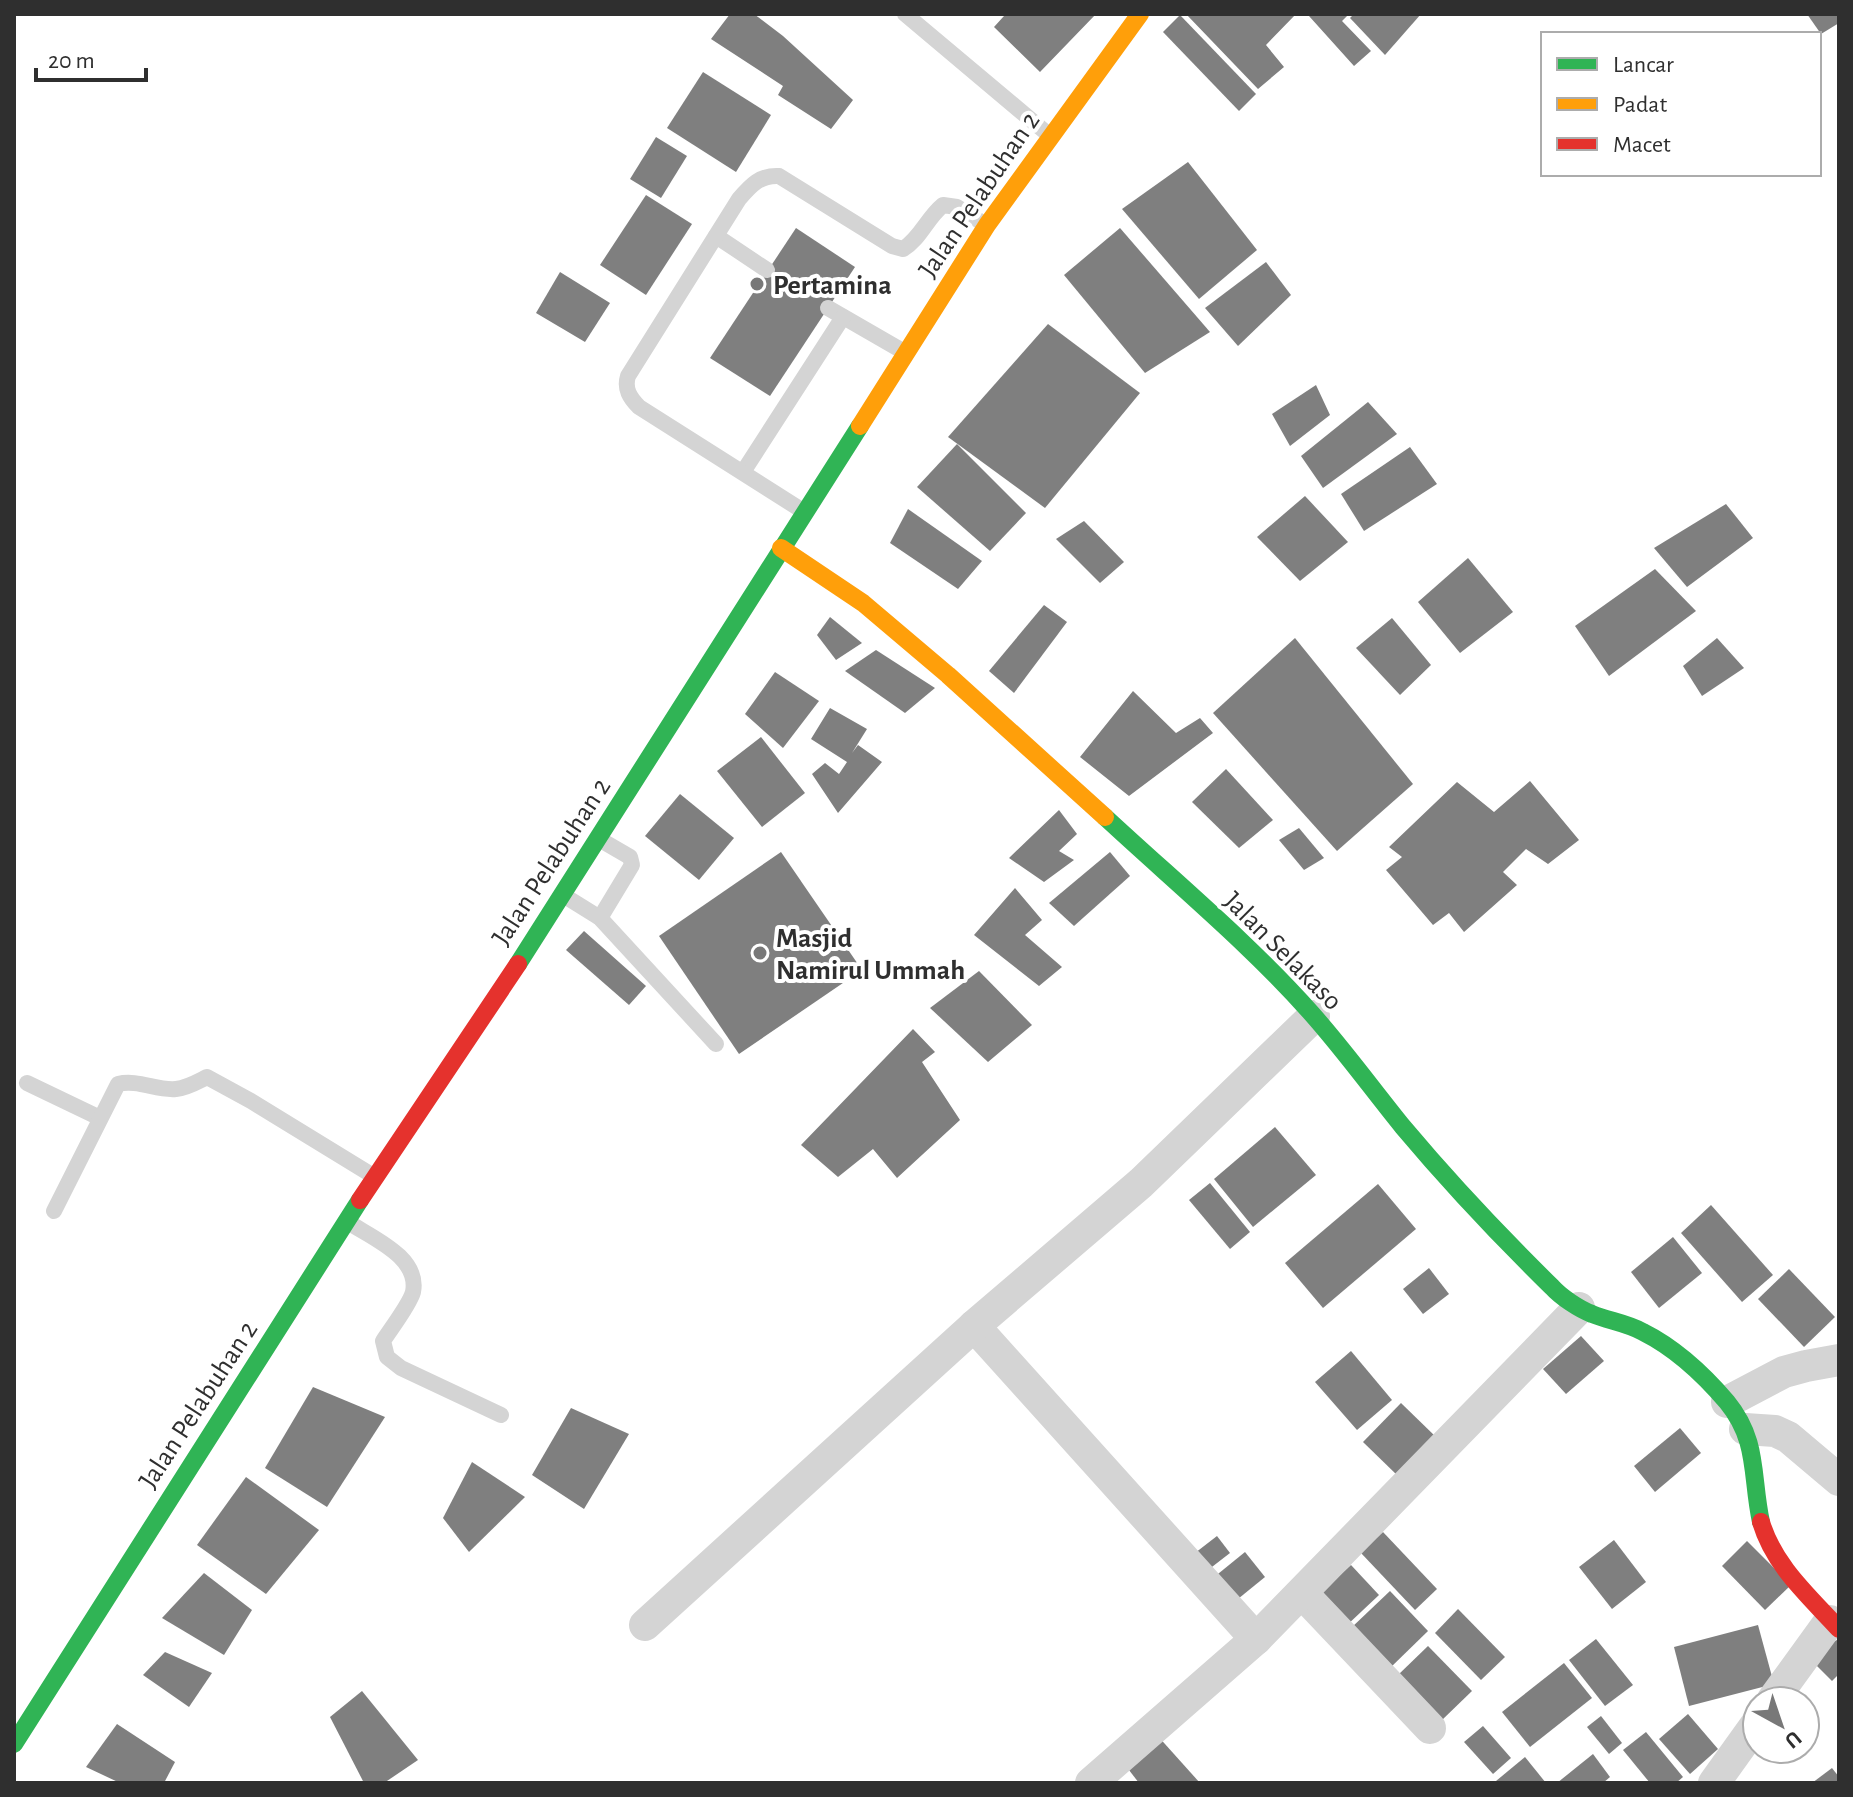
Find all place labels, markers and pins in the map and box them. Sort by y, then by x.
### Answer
place label: Pertamina [773,272,892,300]
marker: Pertamina [748,275,766,293]
place label: Masjid Namirul Ummah [776,925,965,985]
marker: Masjid Namirul Ummah [751,944,769,962]

